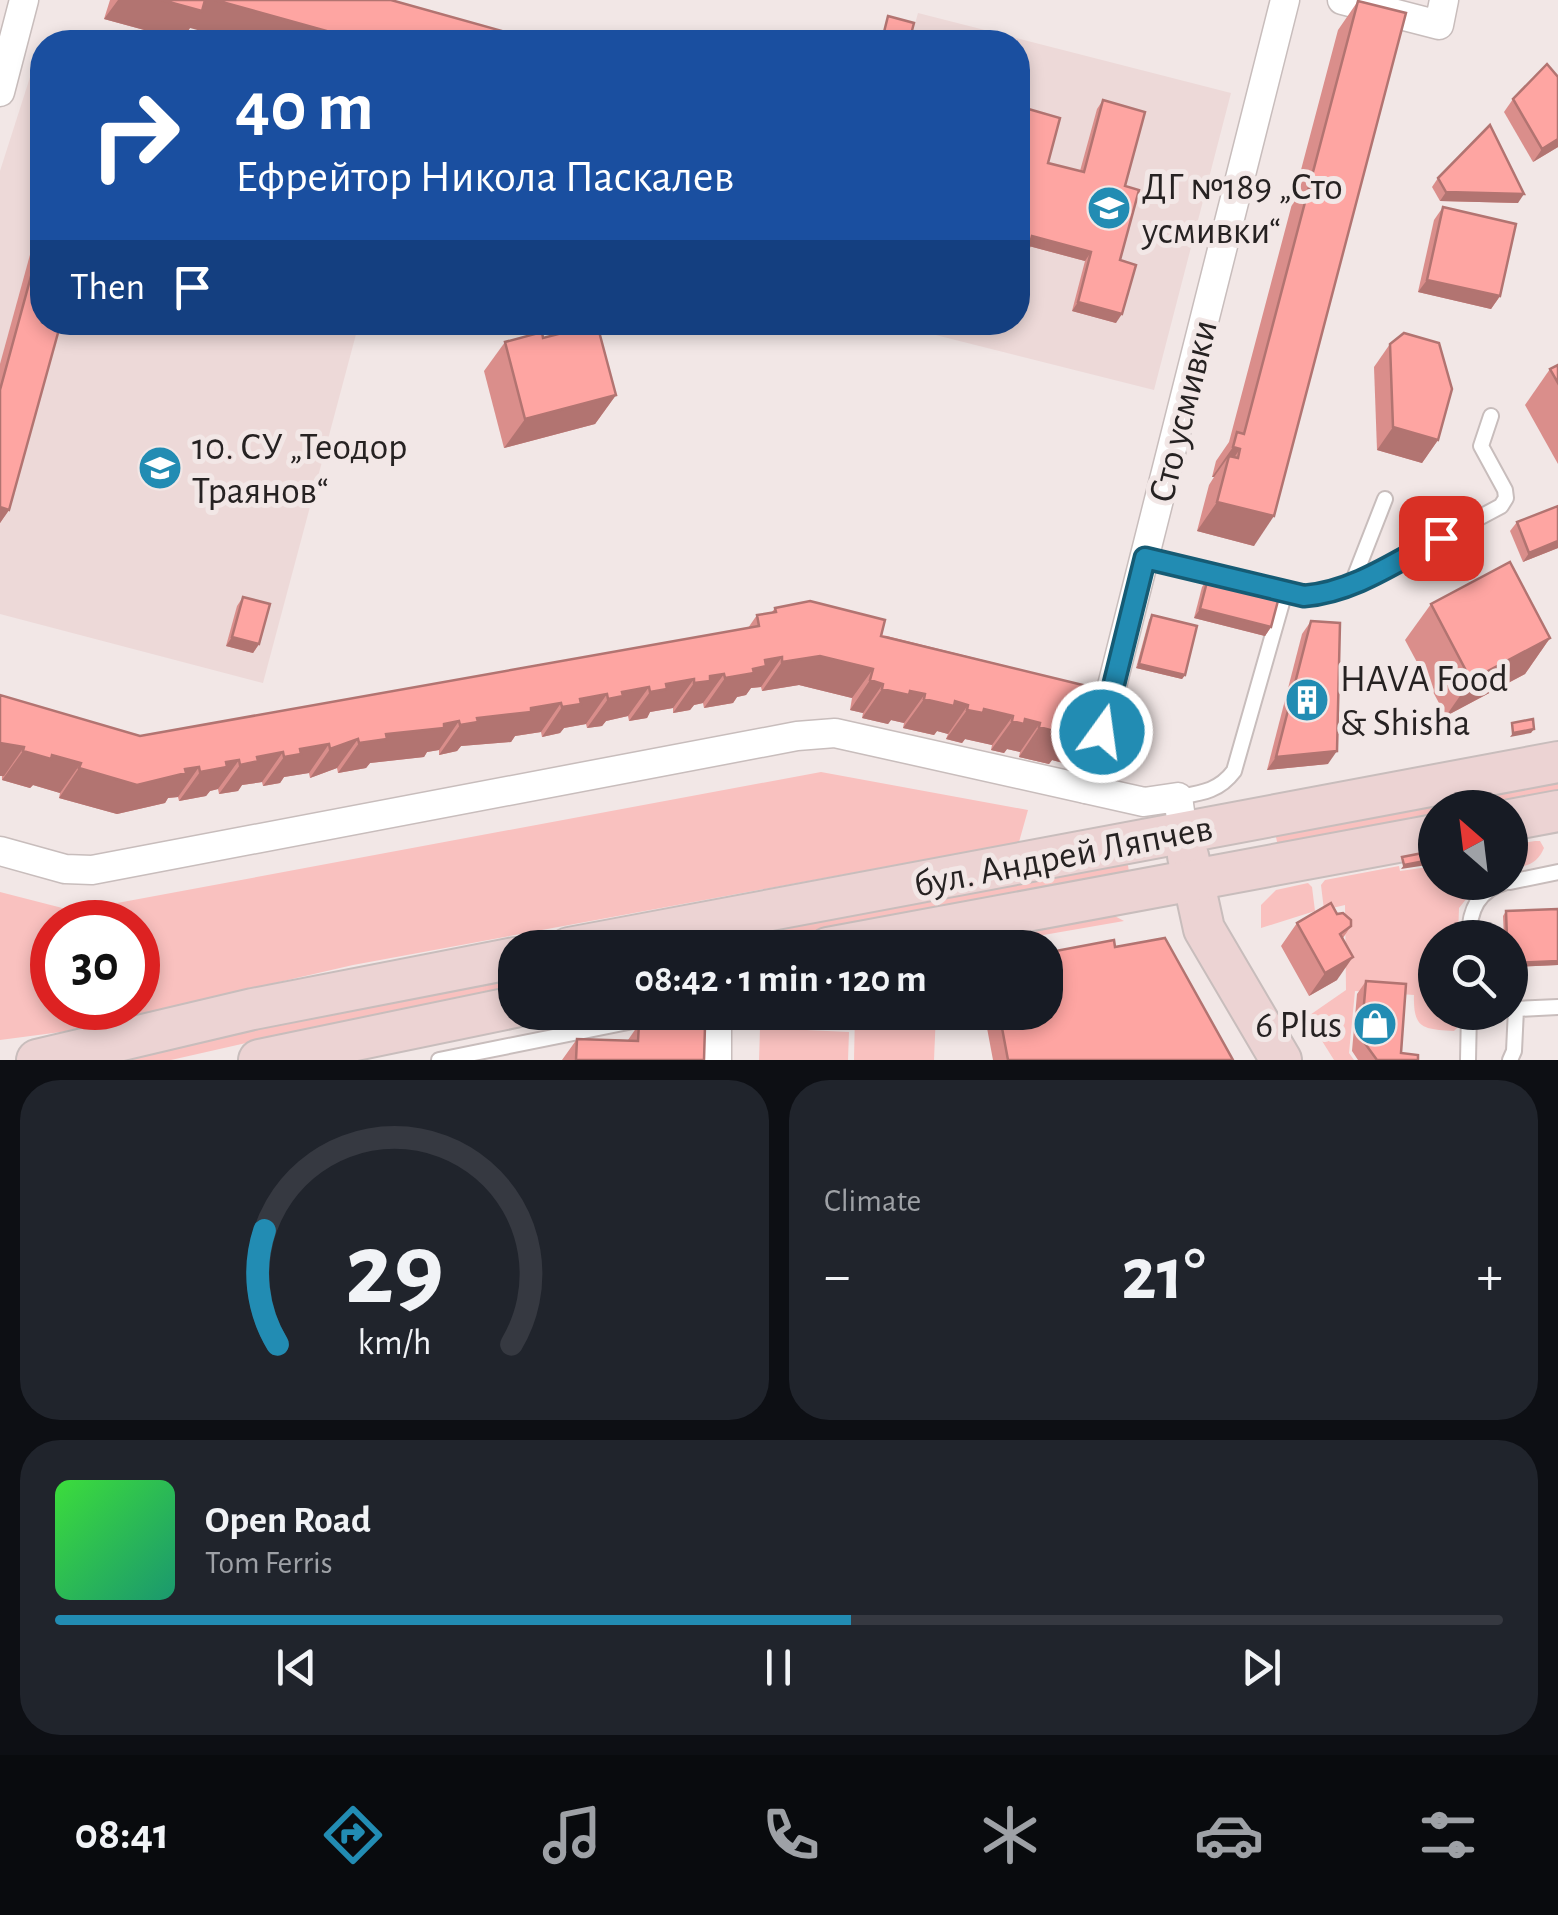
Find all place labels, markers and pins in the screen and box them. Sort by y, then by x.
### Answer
place label: ДГ №189 „Сто усмивки“ [1141,169,1343,251]
school or university icon: ДГ №189 „Сто усмивки“ [1086,185,1132,231]
place label: 10. СУ „Теодор Траянов“ [192,429,407,511]
school or university icon: 10. СУ „Теодор Траянов“ [137,445,183,491]
pin [1399,496,1484,581]
place label: HAVA Food & Shisha [1340,661,1508,743]
building icon: HAVA Food & Shisha [1284,677,1330,723]
shop icon: 6 Plus [1352,1001,1398,1047]
place label: 6 Plus [1255,1007,1342,1045]

